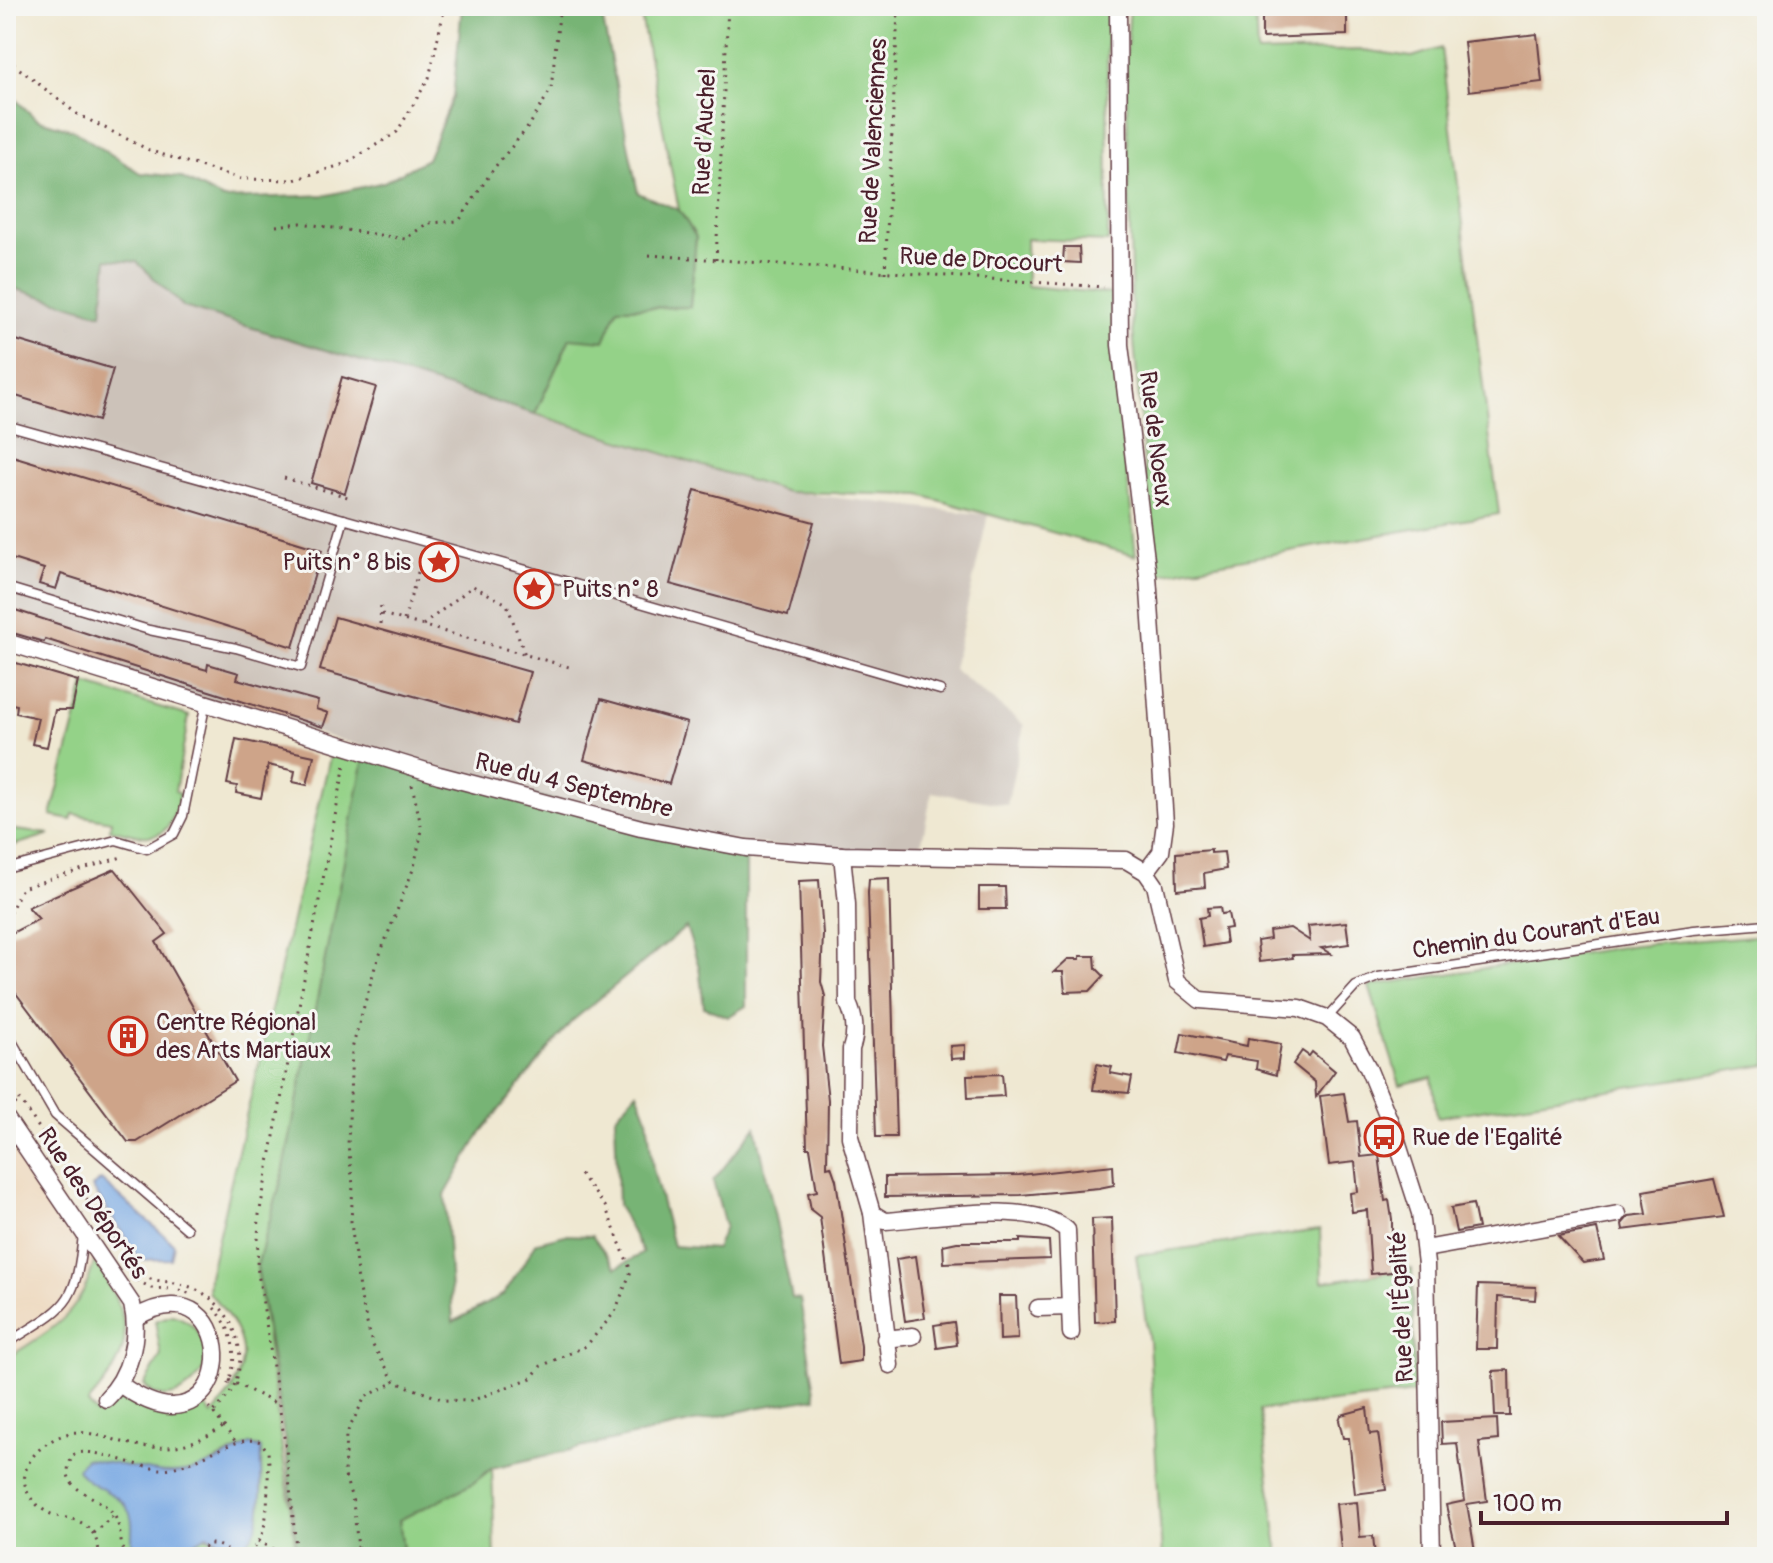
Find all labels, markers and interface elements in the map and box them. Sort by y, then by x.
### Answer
street label: Rue de Valenciennes [854,37,893,245]
street label: Rue d'Auchel [687,68,722,196]
street label: Rue de Drocourt [899,242,1064,279]
street label: Rue de Noeux [1133,369,1178,509]
place icon: Puits n° 8 bis [418,541,460,583]
place label: Puits n° 8 bis [282,548,411,577]
place icon: Puits n° 8 [513,568,555,610]
place label: Puits n° 8 [562,575,659,604]
street label: Rue du 4 Septembre [472,747,676,824]
street label: Chemin du Courant d'Eau [1410,902,1662,965]
place label: Centre Régional des Arts Martiaux [156,1008,331,1065]
building icon: Centre Régional des Arts Martiaux [107,1015,149,1057]
bus stop icon: Rue de l'Egalité [1363,1116,1405,1158]
street label: Rue des Déportés [31,1122,154,1285]
place label: Rue de l'Egalité [1412,1123,1563,1152]
street label: Rue de l'Égalité [1383,1231,1420,1383]
scale bar [1481,1475,1727,1525]
text: 100 m [1493,1489,1562,1518]

